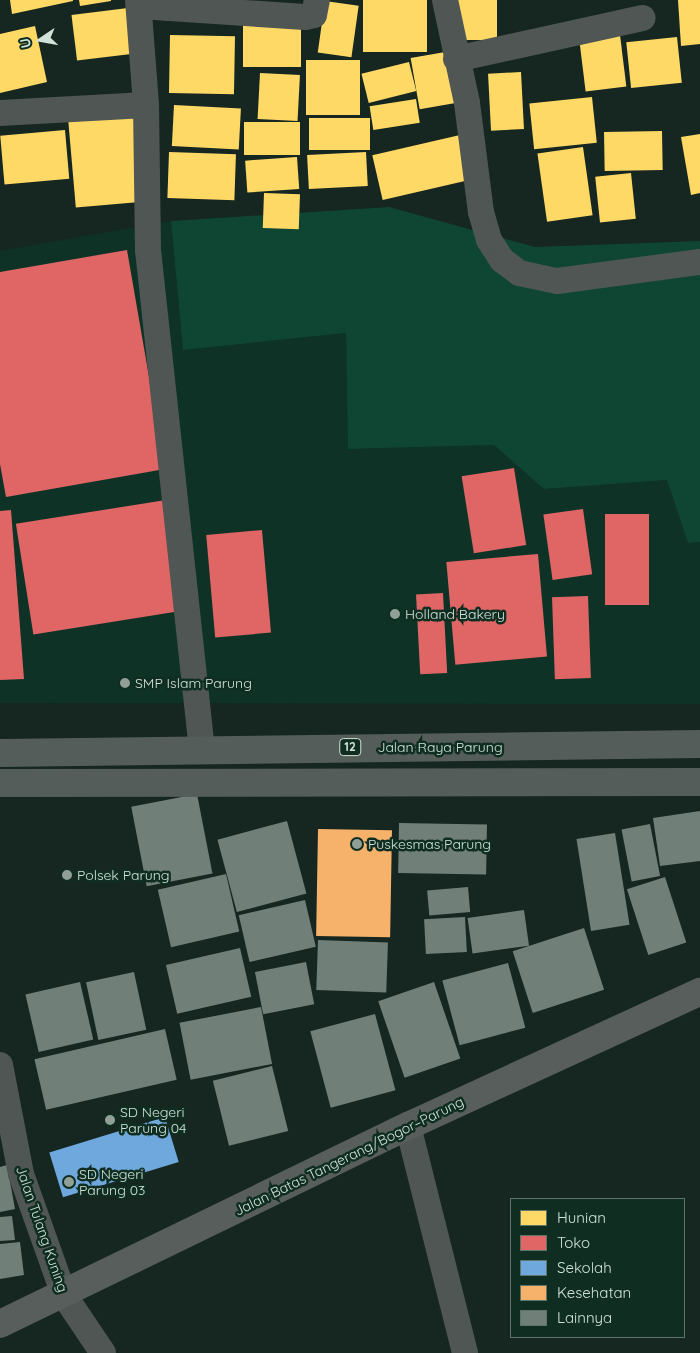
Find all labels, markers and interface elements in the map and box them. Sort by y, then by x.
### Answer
north arrow [15,15,65,65]
text: U [15,36,35,50]
place label: Holland Bakery [405,606,505,622]
marker: Holland Bakery [389,608,401,620]
place label: SMP Islam Parung [135,675,252,691]
marker: SMP Islam Parung [119,677,131,689]
road number: 12 [339,738,361,756]
street label: Jalan Raya Parung [377,739,503,755]
place label: Puskesmas Parung [368,836,491,852]
marker: Puskesmas Parung [350,837,364,851]
place label: Polsek Parung [77,867,170,883]
marker: Polsek Parung [61,869,73,881]
street label: Jalan Batas Tangerang/Bogor–Parung [232,1093,466,1219]
place label: SD Negeri Parung 04 [120,1104,186,1136]
marker: SD Negeri Parung 04 [104,1114,116,1126]
street label: Jalan Tulang Kuning [13,1164,71,1294]
place label: SD Negeri Parung 03 [79,1166,145,1198]
marker: SD Negeri Parung 03 [63,1176,75,1188]
legend [510,1198,685,1338]
text: Hunian [557,1208,606,1227]
text: Toko [557,1233,590,1252]
text: Sekolah [557,1258,612,1277]
text: Kesehatan [557,1283,631,1302]
text: Lainnya [557,1308,612,1327]

